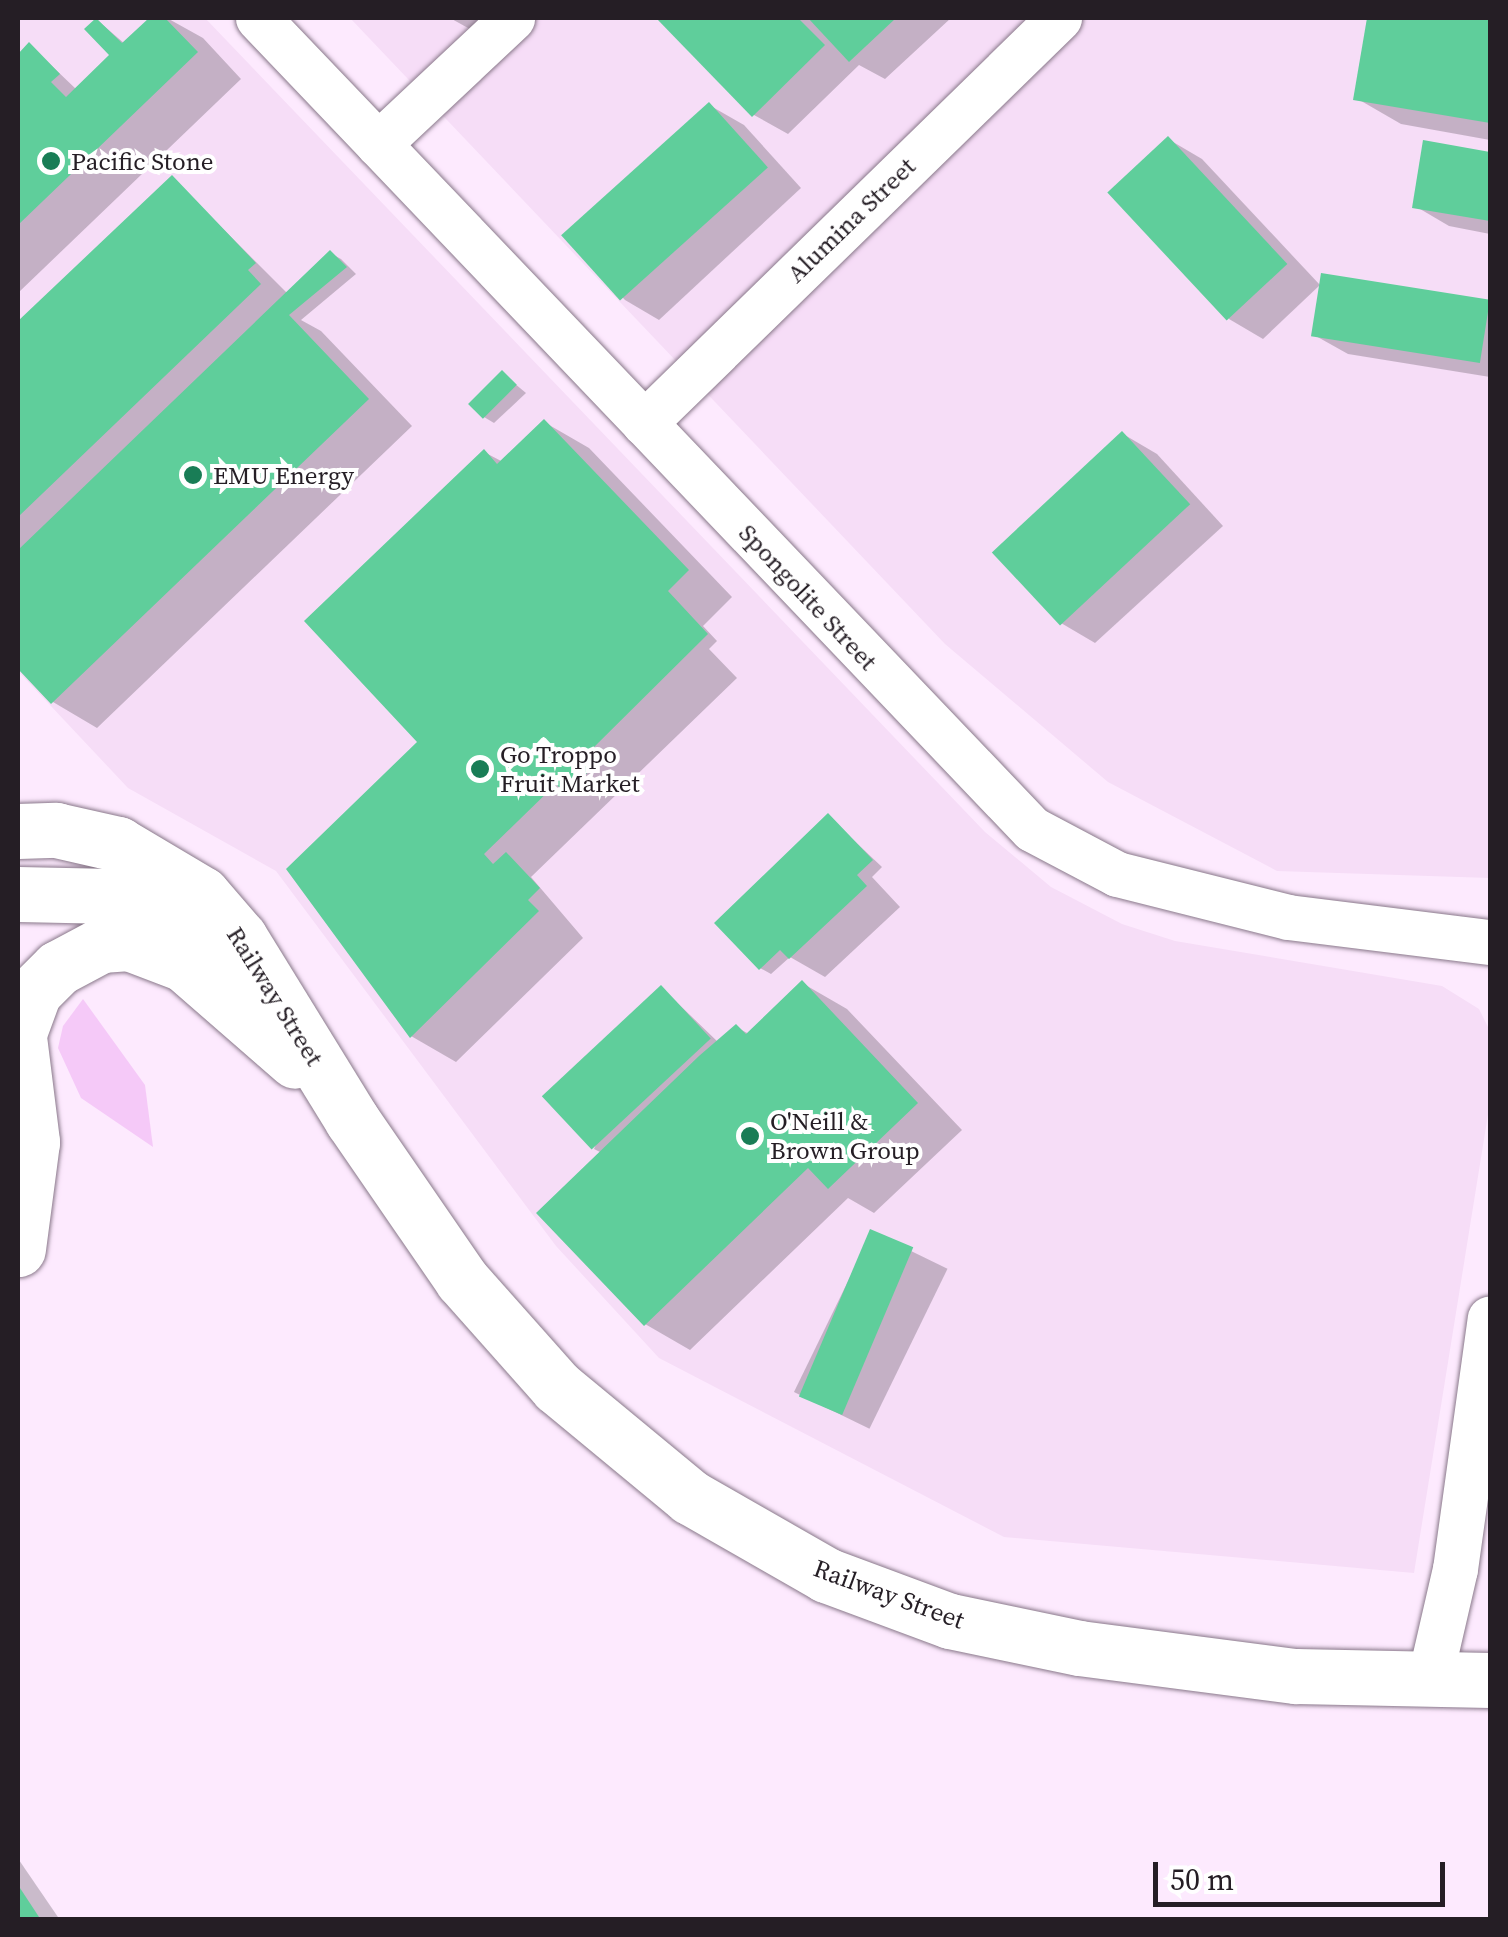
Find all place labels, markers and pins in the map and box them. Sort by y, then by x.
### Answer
place label: Pacific Stone [71,146,214,176]
marker: Pacific Stone [40,150,62,172]
place label: EMU Energy [213,460,354,490]
marker: EMU Energy [182,464,204,486]
place label: Go Troppo Fruit Market [500,740,639,799]
marker: Go Troppo Fruit Market [469,758,491,780]
place label: O'Neill & Brown Group [770,1107,920,1166]
marker: O'Neill & Brown Group [739,1125,761,1147]

